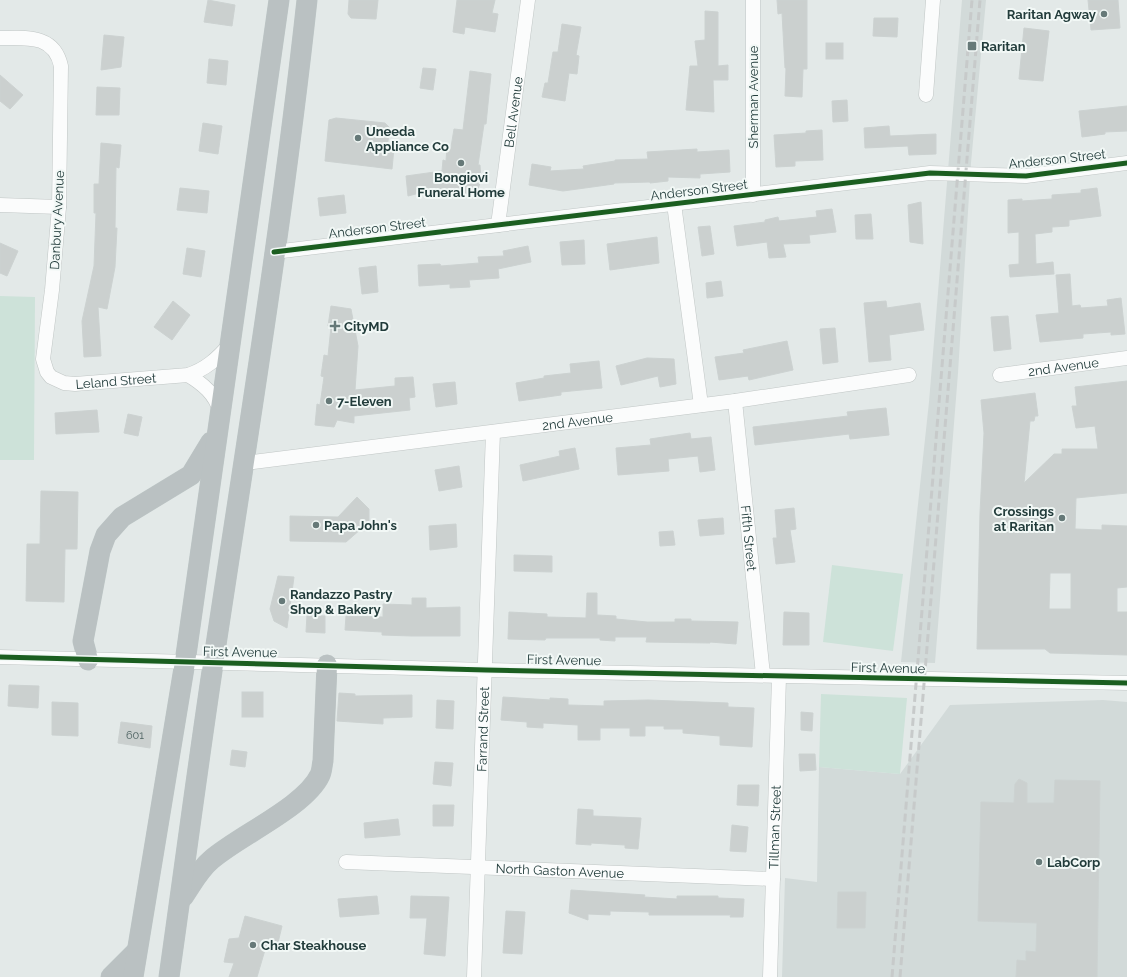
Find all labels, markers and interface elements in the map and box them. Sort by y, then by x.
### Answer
place label: Raritan Agway [1007,7,1096,22]
marker: Raritan Agway [1099,9,1109,19]
place label: Raritan [981,39,1026,54]
marker: Raritan [966,40,978,52]
street label: Sherman Avenue [746,45,761,148]
street label: Bell Avenue [501,75,525,148]
place label: Uneeda Appliance Co [366,124,449,154]
marker: Uneeda Appliance Co [353,133,363,143]
street label: Anderson Street [1008,146,1107,172]
marker: Bongiovi Funeral Home [456,158,466,168]
street label: Danbury Avenue [47,170,67,270]
place label: Bongiovi Funeral Home [417,170,505,200]
street label: Anderson Street [650,177,749,203]
street label: Anderson Street [328,215,427,241]
place label: CityMD [344,319,389,334]
marker: CityMD [329,320,341,332]
street label: 2nd Avenue [1027,354,1100,379]
street label: Leland Street [75,370,157,391]
place label: 7-Eleven [337,394,392,409]
marker: 7-Eleven [324,396,334,406]
street label: 2nd Avenue [541,409,614,433]
place label: Crossings at Raritan [994,504,1055,534]
street label: Fifth Street [738,505,760,573]
marker: Crossings at Raritan [1057,513,1067,523]
place label: Papa John's [324,518,398,533]
marker: Papa John's [311,520,321,530]
place label: Randazzo Pastry Shop & Bakery [290,587,392,617]
marker: Randazzo Pastry Shop & Bakery [277,596,287,606]
street label: First Avenue [203,644,278,660]
street label: First Avenue [527,652,602,668]
street label: First Avenue [851,660,926,676]
street label: Farrand Street [474,686,492,772]
house number: 601 [126,729,144,742]
street label: Tillman Street [766,784,783,869]
place label: LabCorp [1047,855,1100,870]
marker: LabCorp [1034,857,1044,867]
street label: North Gaston Avenue [495,860,625,881]
place label: Char Steakhouse [261,938,367,953]
marker: Char Steakhouse [248,940,258,950]

